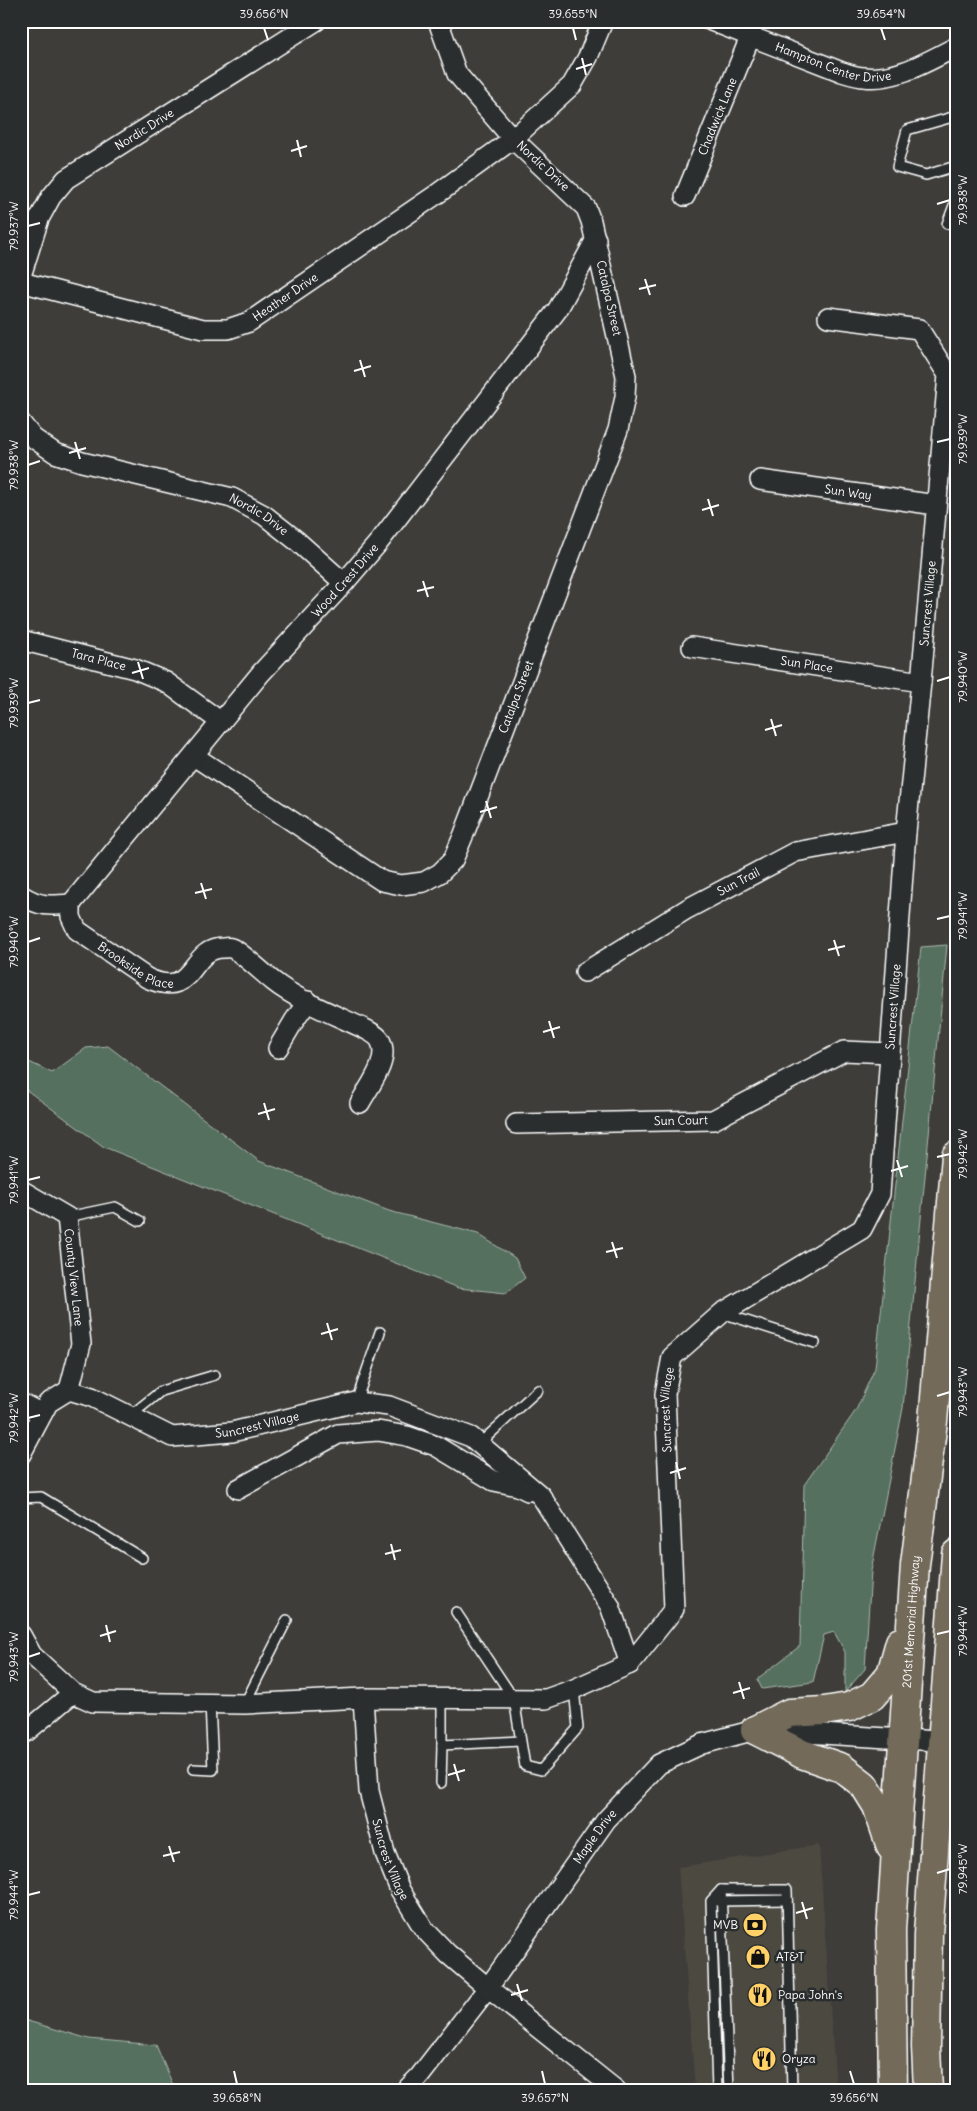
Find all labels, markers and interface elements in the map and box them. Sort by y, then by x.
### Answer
text: 39.656°N [240,6,289,21]
text: 39.655°N [549,6,597,21]
text: 39.654°N [856,6,906,21]
street label: Hampton Center Drive [773,39,892,85]
street label: Chadwick Lane [695,75,740,157]
street label: Nordic Drive [112,105,176,153]
street label: Nordic Drive [514,137,573,194]
text: 79.938°W [955,175,970,225]
text: 79.937°W [6,201,21,251]
street label: Catalpa Street [594,259,625,337]
street label: Heather Drive [250,269,320,324]
text: 79.939°W [955,414,970,464]
text: 79.938°W [6,440,21,490]
street label: Sun Way [824,481,873,503]
street label: Nordic Drive [227,490,291,538]
street label: Wood Crest Drive [308,540,381,620]
street label: Suncrest Village [916,560,939,647]
street label: Tara Place [70,645,128,673]
text: 79.940°W [955,651,970,703]
street label: Sun Place [780,653,834,675]
street label: Catalpa Street [495,658,536,735]
text: 79.939°W [6,678,21,728]
street label: Sun Trail [714,864,762,899]
text: 79.941°W [955,892,970,940]
text: 79.940°W [6,916,21,968]
street label: Brookside Place [95,938,174,991]
street label: Suncrest Village [882,964,903,1050]
street label: Sun Court [654,1112,708,1128]
text: 79.942°W [955,1129,970,1179]
text: 79.941°W [6,1156,21,1204]
street label: County View Lane [61,1228,87,1327]
street label: Suncrest Village [657,1366,677,1453]
text: 79.943°W [955,1367,970,1417]
text: 79.942°W [6,1393,21,1443]
street label: Suncrest Village [214,1408,301,1440]
street label: 201st Memorial Highway [899,1554,923,1688]
text: 79.944°W [955,1606,970,1656]
text: 79.943°W [6,1632,21,1682]
street label: Maple Drive [570,1806,619,1866]
street label: Suncrest Village [369,1817,412,1903]
text: 79.945°W [955,1844,970,1894]
text: 79.944°W [6,1870,21,1920]
bank icon: MVB [742,1912,768,1938]
place label: MVB [713,1917,738,1932]
shop icon: AT&T [745,1944,771,1970]
place label: AT&T [776,1949,804,1964]
restaurant icon: Papa John's [747,1982,773,2008]
place label: Papa John's [778,1987,843,2002]
restaurant icon: Oryza [751,2046,777,2072]
place label: Oryza [782,2051,816,2066]
text: 39.658°N [213,2090,261,2105]
text: 39.657°N [521,2090,569,2105]
text: 39.656°N [830,2090,879,2105]

